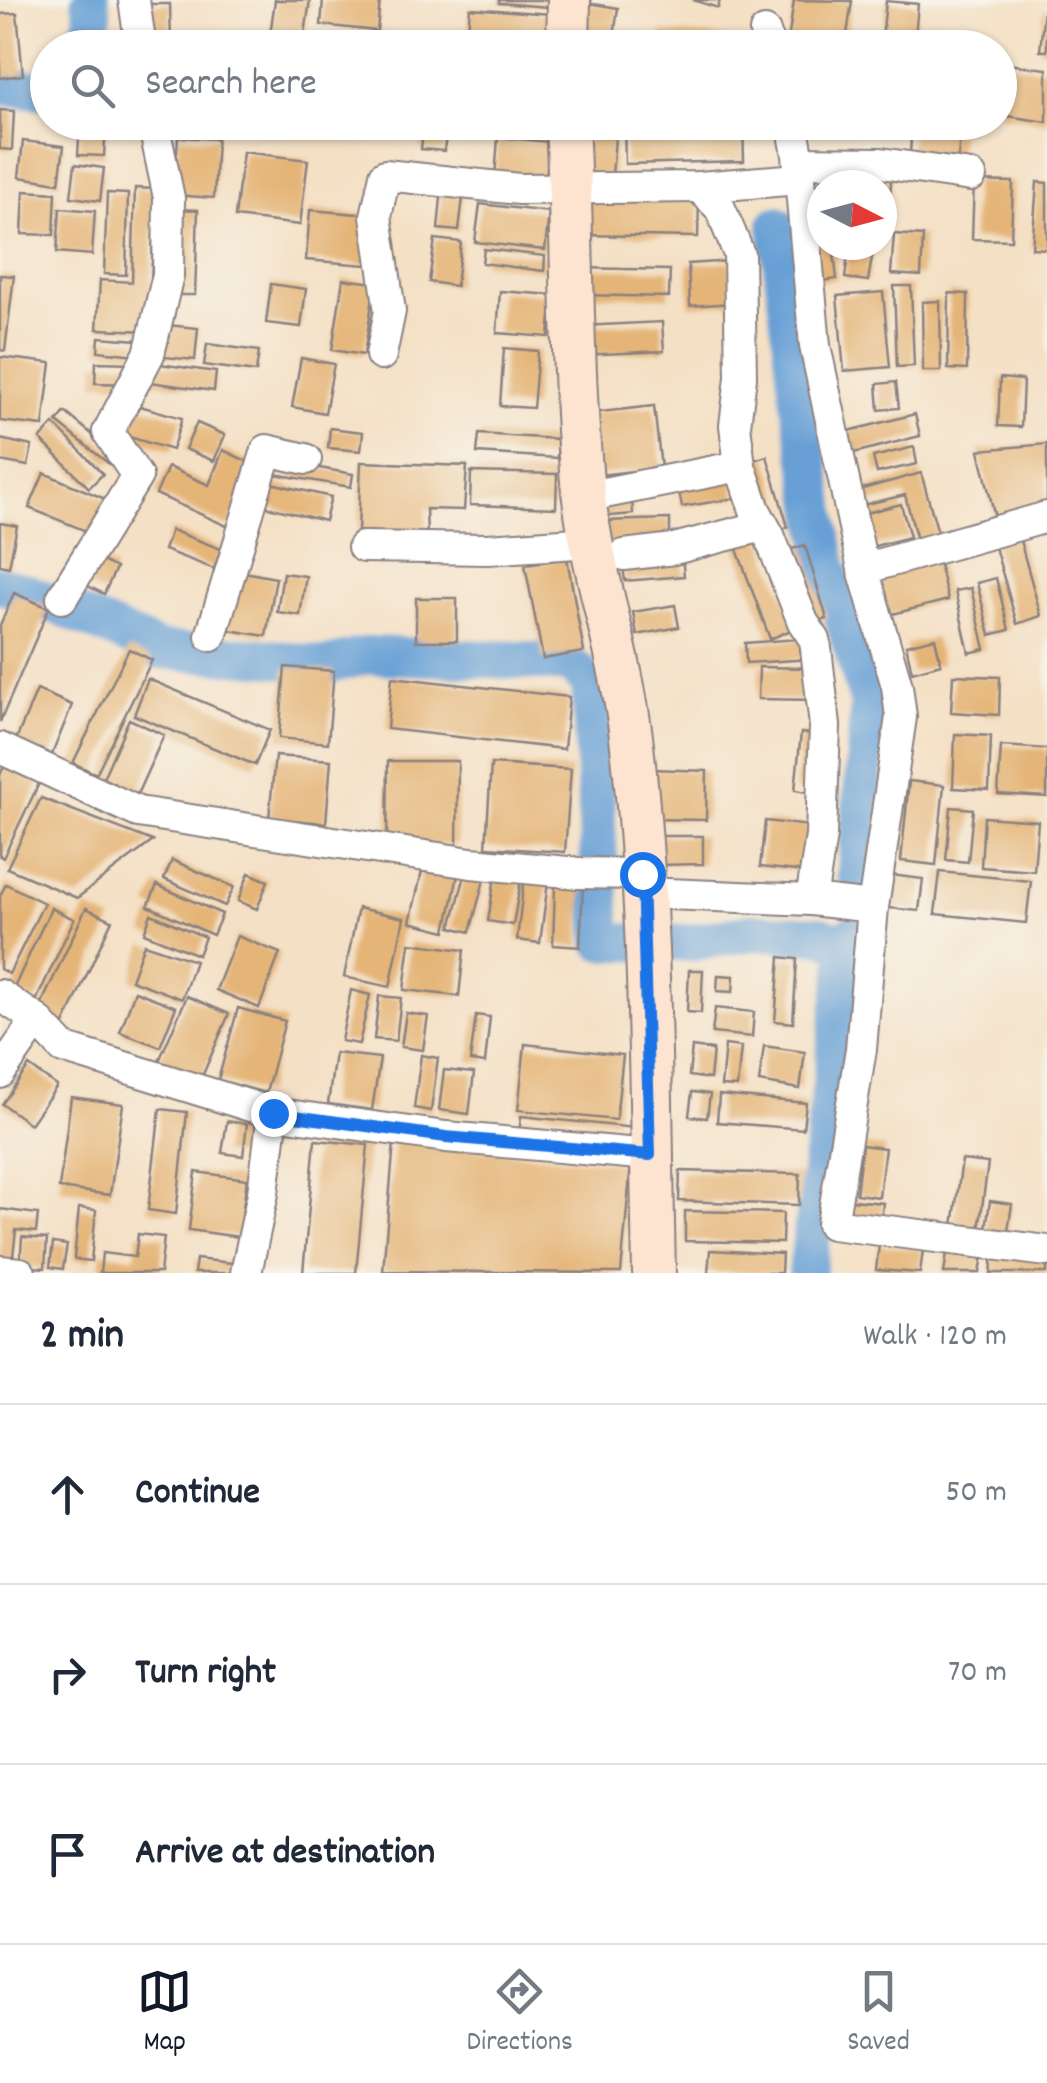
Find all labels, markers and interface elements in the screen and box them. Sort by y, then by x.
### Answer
search box [30,30,1017,140]
icon: search [65,58,120,113]
text: Search here [145,58,317,113]
north arrow [807,170,897,260]
route start [620,852,666,898]
route end [251,1091,297,1137]
text: 2 min [40,1308,124,1368]
text: Walk · 120 m [863,1315,1007,1361]
icon: ahead [40,1467,95,1522]
text: Continue [135,1467,260,1522]
text: 50 m [945,1471,1007,1517]
icon: right [40,1647,95,1702]
text: Turn right [135,1647,276,1702]
text: 70 m [948,1651,1007,1697]
icon: arrive [40,1827,95,1882]
text: Arrive at destination [135,1827,435,1882]
tab: Map [137,1964,192,2064]
tab: Directions [467,1964,573,2064]
tab: Saved [847,1964,910,2064]

